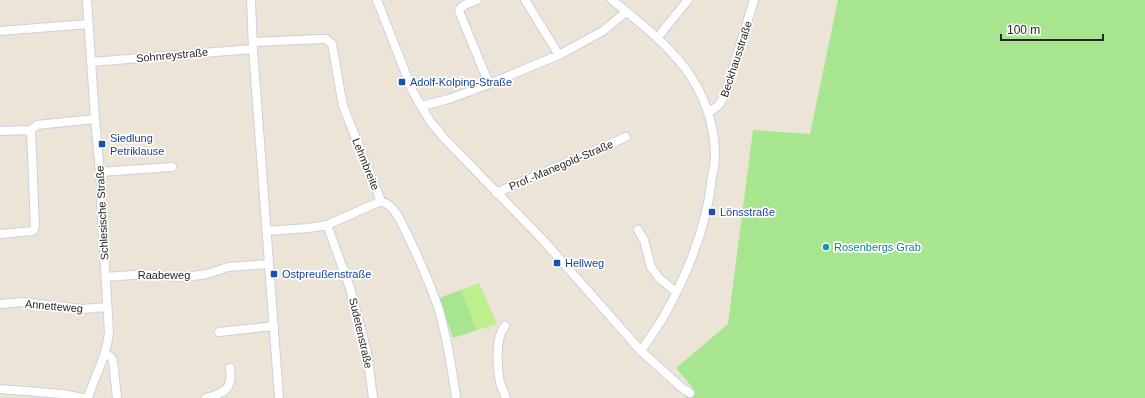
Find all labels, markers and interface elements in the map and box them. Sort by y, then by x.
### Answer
scale bar [1001,16,1103,42]
street label: Beckhausstraße [718,19,754,99]
text: 100 m [1007,23,1040,37]
street label: Sohnreystraße [136,46,208,64]
place label: Adolf-Kolping-Straße [410,76,512,88]
marker: Adolf-Kolping-Straße [397,77,407,87]
place label: Siedlung Petriklause [110,132,164,157]
street label: Lehmbreite [350,136,382,192]
street label: Prof.-Manegold-Straße [507,138,615,192]
marker: Siedlung Petriklause [97,139,107,149]
street label: Schlesische Straße [94,165,110,261]
place label: Lönsstraße [720,206,775,218]
marker: Lönsstraße [707,207,717,217]
place label: Rosenbergs Grab [834,241,921,253]
marker: Rosenbergs Grab [821,242,831,252]
place label: Hellweg [565,257,604,269]
marker: Hellweg [552,258,562,268]
place label: Ostpreußenstraße [282,268,371,280]
street label: Raabeweg [138,269,190,281]
marker: Ostpreußenstraße [269,269,279,279]
street label: Sudetenstraße [347,296,375,370]
street label: Annetteweg [25,297,83,315]

